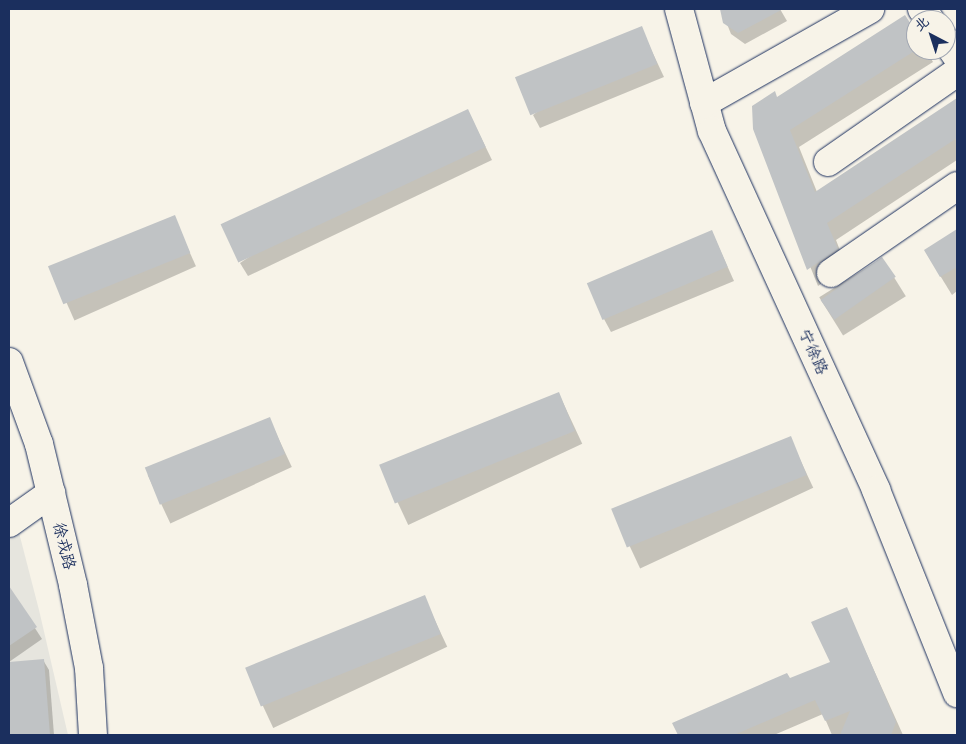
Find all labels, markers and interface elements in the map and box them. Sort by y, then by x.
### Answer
north arrow [906,10,956,60]
text: 北 [911,13,933,35]
street label: 宁徐路 [794,326,832,378]
street label: 徐戎路 [49,520,79,572]

